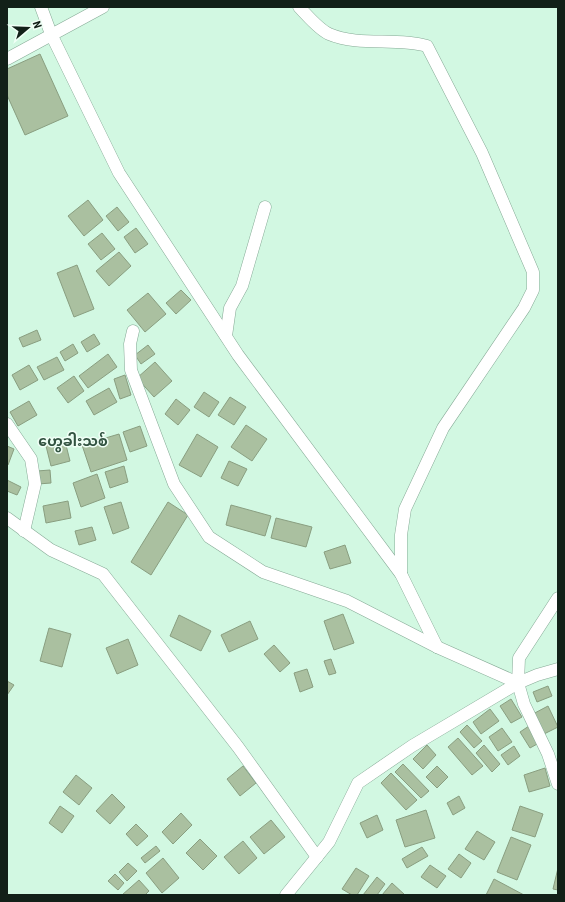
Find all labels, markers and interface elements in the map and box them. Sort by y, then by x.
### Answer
north arrow [8,8,48,48]
text: N [30,20,44,30]
district label: ဟွေခါးသစ် [38,431,108,453]

